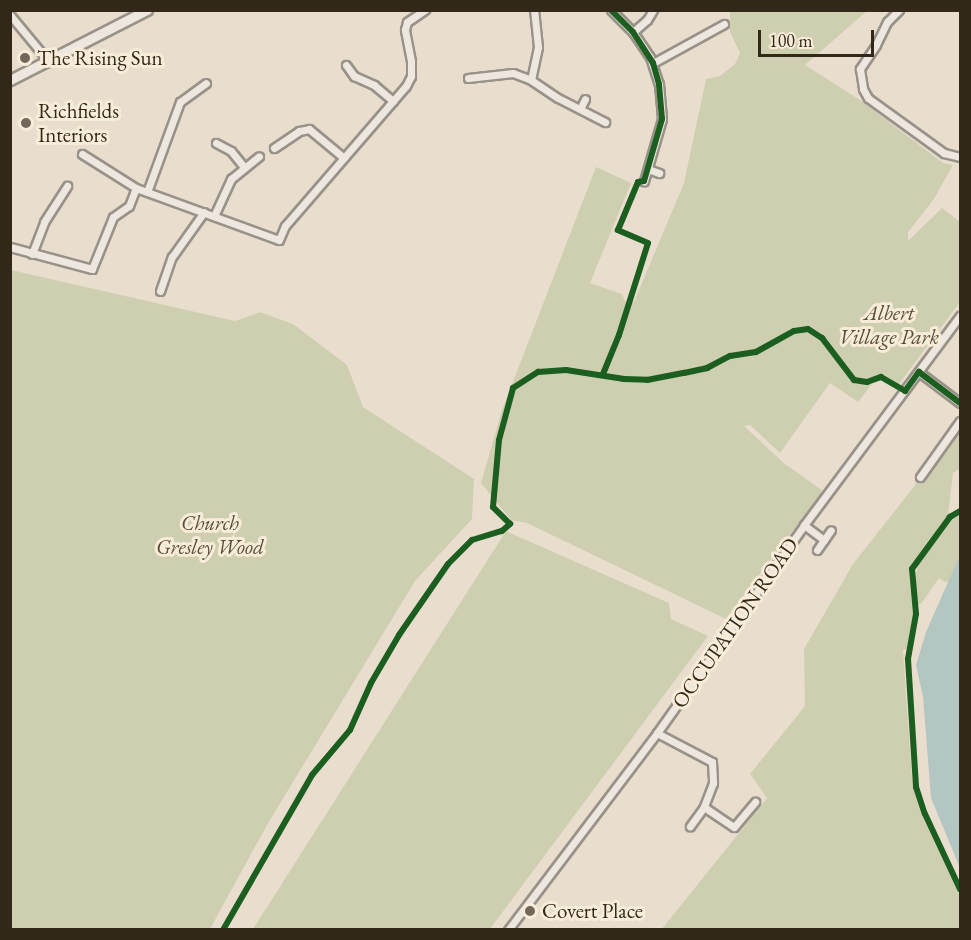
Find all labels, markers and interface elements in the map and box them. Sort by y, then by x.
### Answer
scale bar [761,18,876,56]
text: 100 m [769,29,813,52]
place label: The Rising Sun [37,45,163,71]
marker: The Rising Sun [18,51,32,65]
place label: Richfields Interiors [38,98,119,148]
marker: Richfields Interiors [19,116,33,130]
park label: Albert Village Park [839,300,939,350]
park label: Church Gresley Wood [156,510,264,560]
street label: OCCUPATION ROAD [667,533,803,713]
place label: Covert Place [542,898,643,924]
marker: Covert Place [523,904,537,918]

